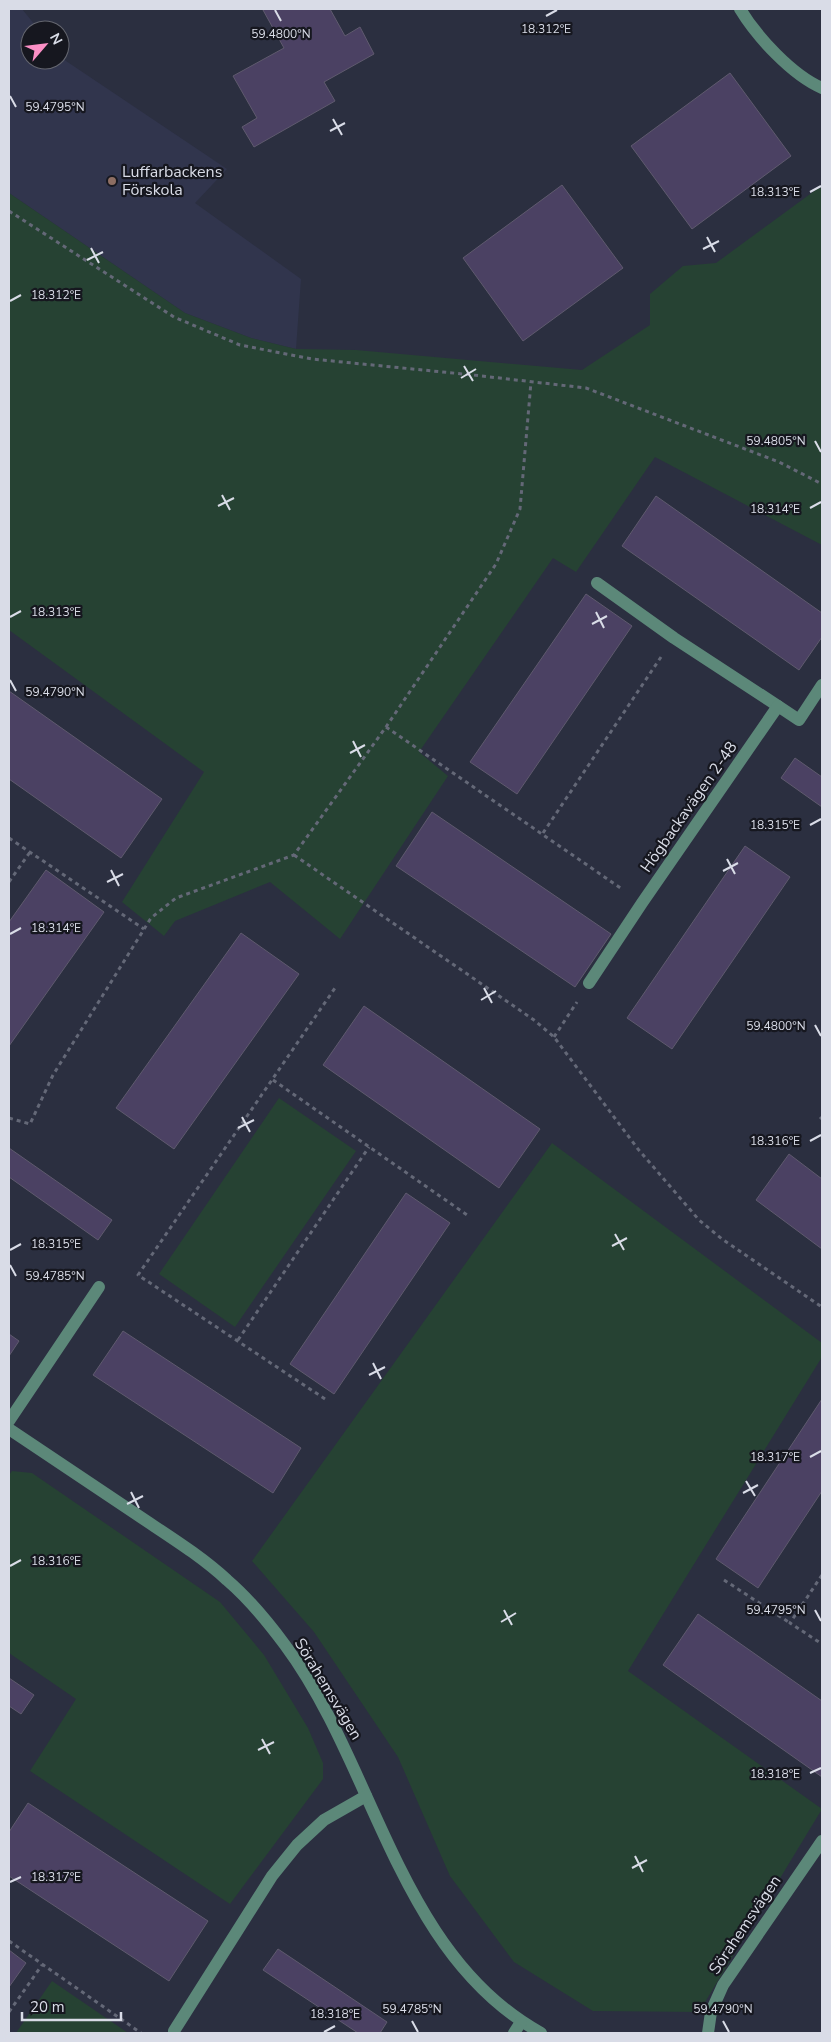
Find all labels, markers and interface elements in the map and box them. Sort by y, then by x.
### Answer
north arrow [20,20,70,70]
text: 18.312°E [521,21,571,37]
text: 59.4800°N [251,26,311,42]
text: N [45,30,67,48]
text: 59.4795°N [25,99,85,115]
place label: Luffarbackens Förskola [122,161,222,201]
marker: Luffarbackens Förskola [106,175,118,187]
text: 18.313°E [750,184,800,200]
text: 18.312°E [31,287,81,303]
text: 59.4805°N [746,433,806,449]
text: 18.314°E [750,501,800,517]
text: 18.313°E [31,604,81,620]
text: 59.4790°N [25,684,85,700]
street label: Högbackavägen 2-48 [635,737,743,877]
text: 18.315°E [750,817,800,833]
text: 18.314°E [31,920,81,936]
text: 59.4800°N [746,1018,806,1034]
text: 18.316°E [750,1133,800,1149]
text: 18.315°E [31,1236,81,1252]
text: 59.4785°N [25,1268,85,1284]
text: 18.317°E [750,1449,800,1465]
text: 18.316°E [31,1553,81,1569]
text: 59.4795°N [746,1602,806,1618]
street label: Sörahemsvägen [289,1634,367,1744]
text: 18.318°E [750,1766,800,1782]
text: 18.317°E [31,1869,81,1885]
street label: Sörahemsvägen [704,1871,786,1979]
scale bar [22,1990,121,2022]
text: 20 m [30,1997,65,2017]
text: 59.4785°N [382,2001,442,2017]
text: 59.4790°N [693,2001,753,2017]
text: 18.318°E [310,2006,360,2022]

